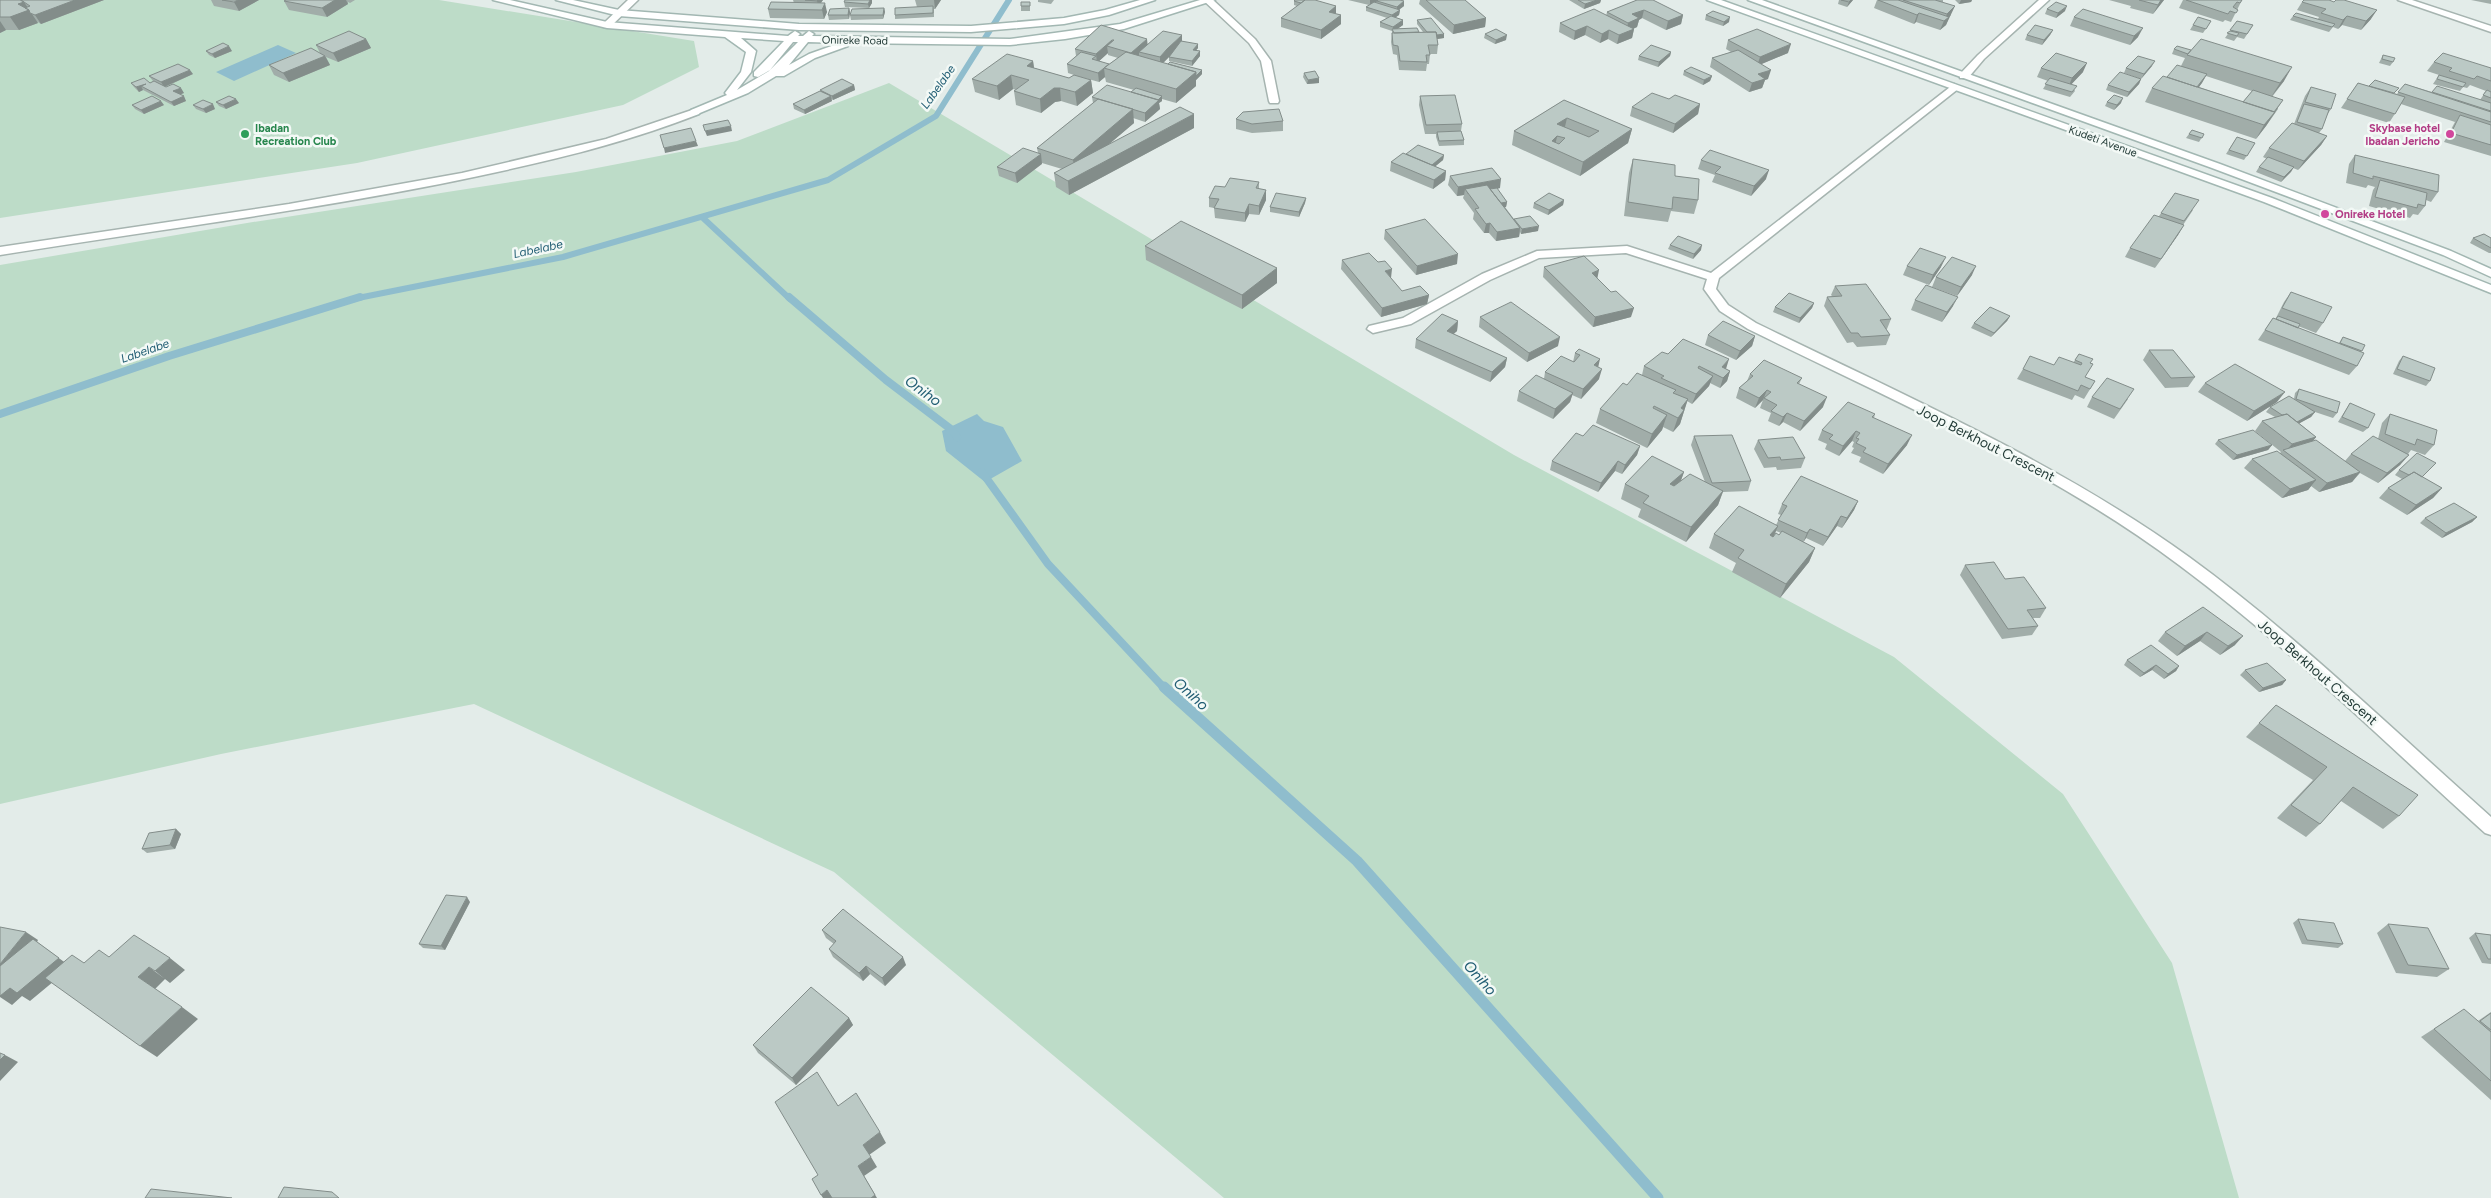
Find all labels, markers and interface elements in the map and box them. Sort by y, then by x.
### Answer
street label: Onireke Road [822,33,888,48]
water label: Labelabe [918,62,958,112]
place label: Ibadan Recreation Club [255,122,337,148]
place label: Skybase hotel Ibadan Jericho [2365,122,2441,148]
street label: Kudeti Avenue [2067,123,2139,160]
marker: Ibadan Recreation Club [239,128,251,140]
marker: Skybase hotel Ibadan Jericho [2444,128,2456,140]
marker: Onireke Hotel [2319,208,2331,220]
place label: Onireke Hotel [2335,208,2405,221]
water label: Labelabe [512,237,564,261]
water label: Labelabe [119,336,171,366]
water label: Oniho [901,372,945,410]
street label: Joop Berkhout Crescent [1914,401,2058,486]
street label: Joop Berkhout Crescent [2254,616,2381,729]
water label: Oniho [1170,674,1212,714]
water label: Oniho [1460,957,1500,999]

